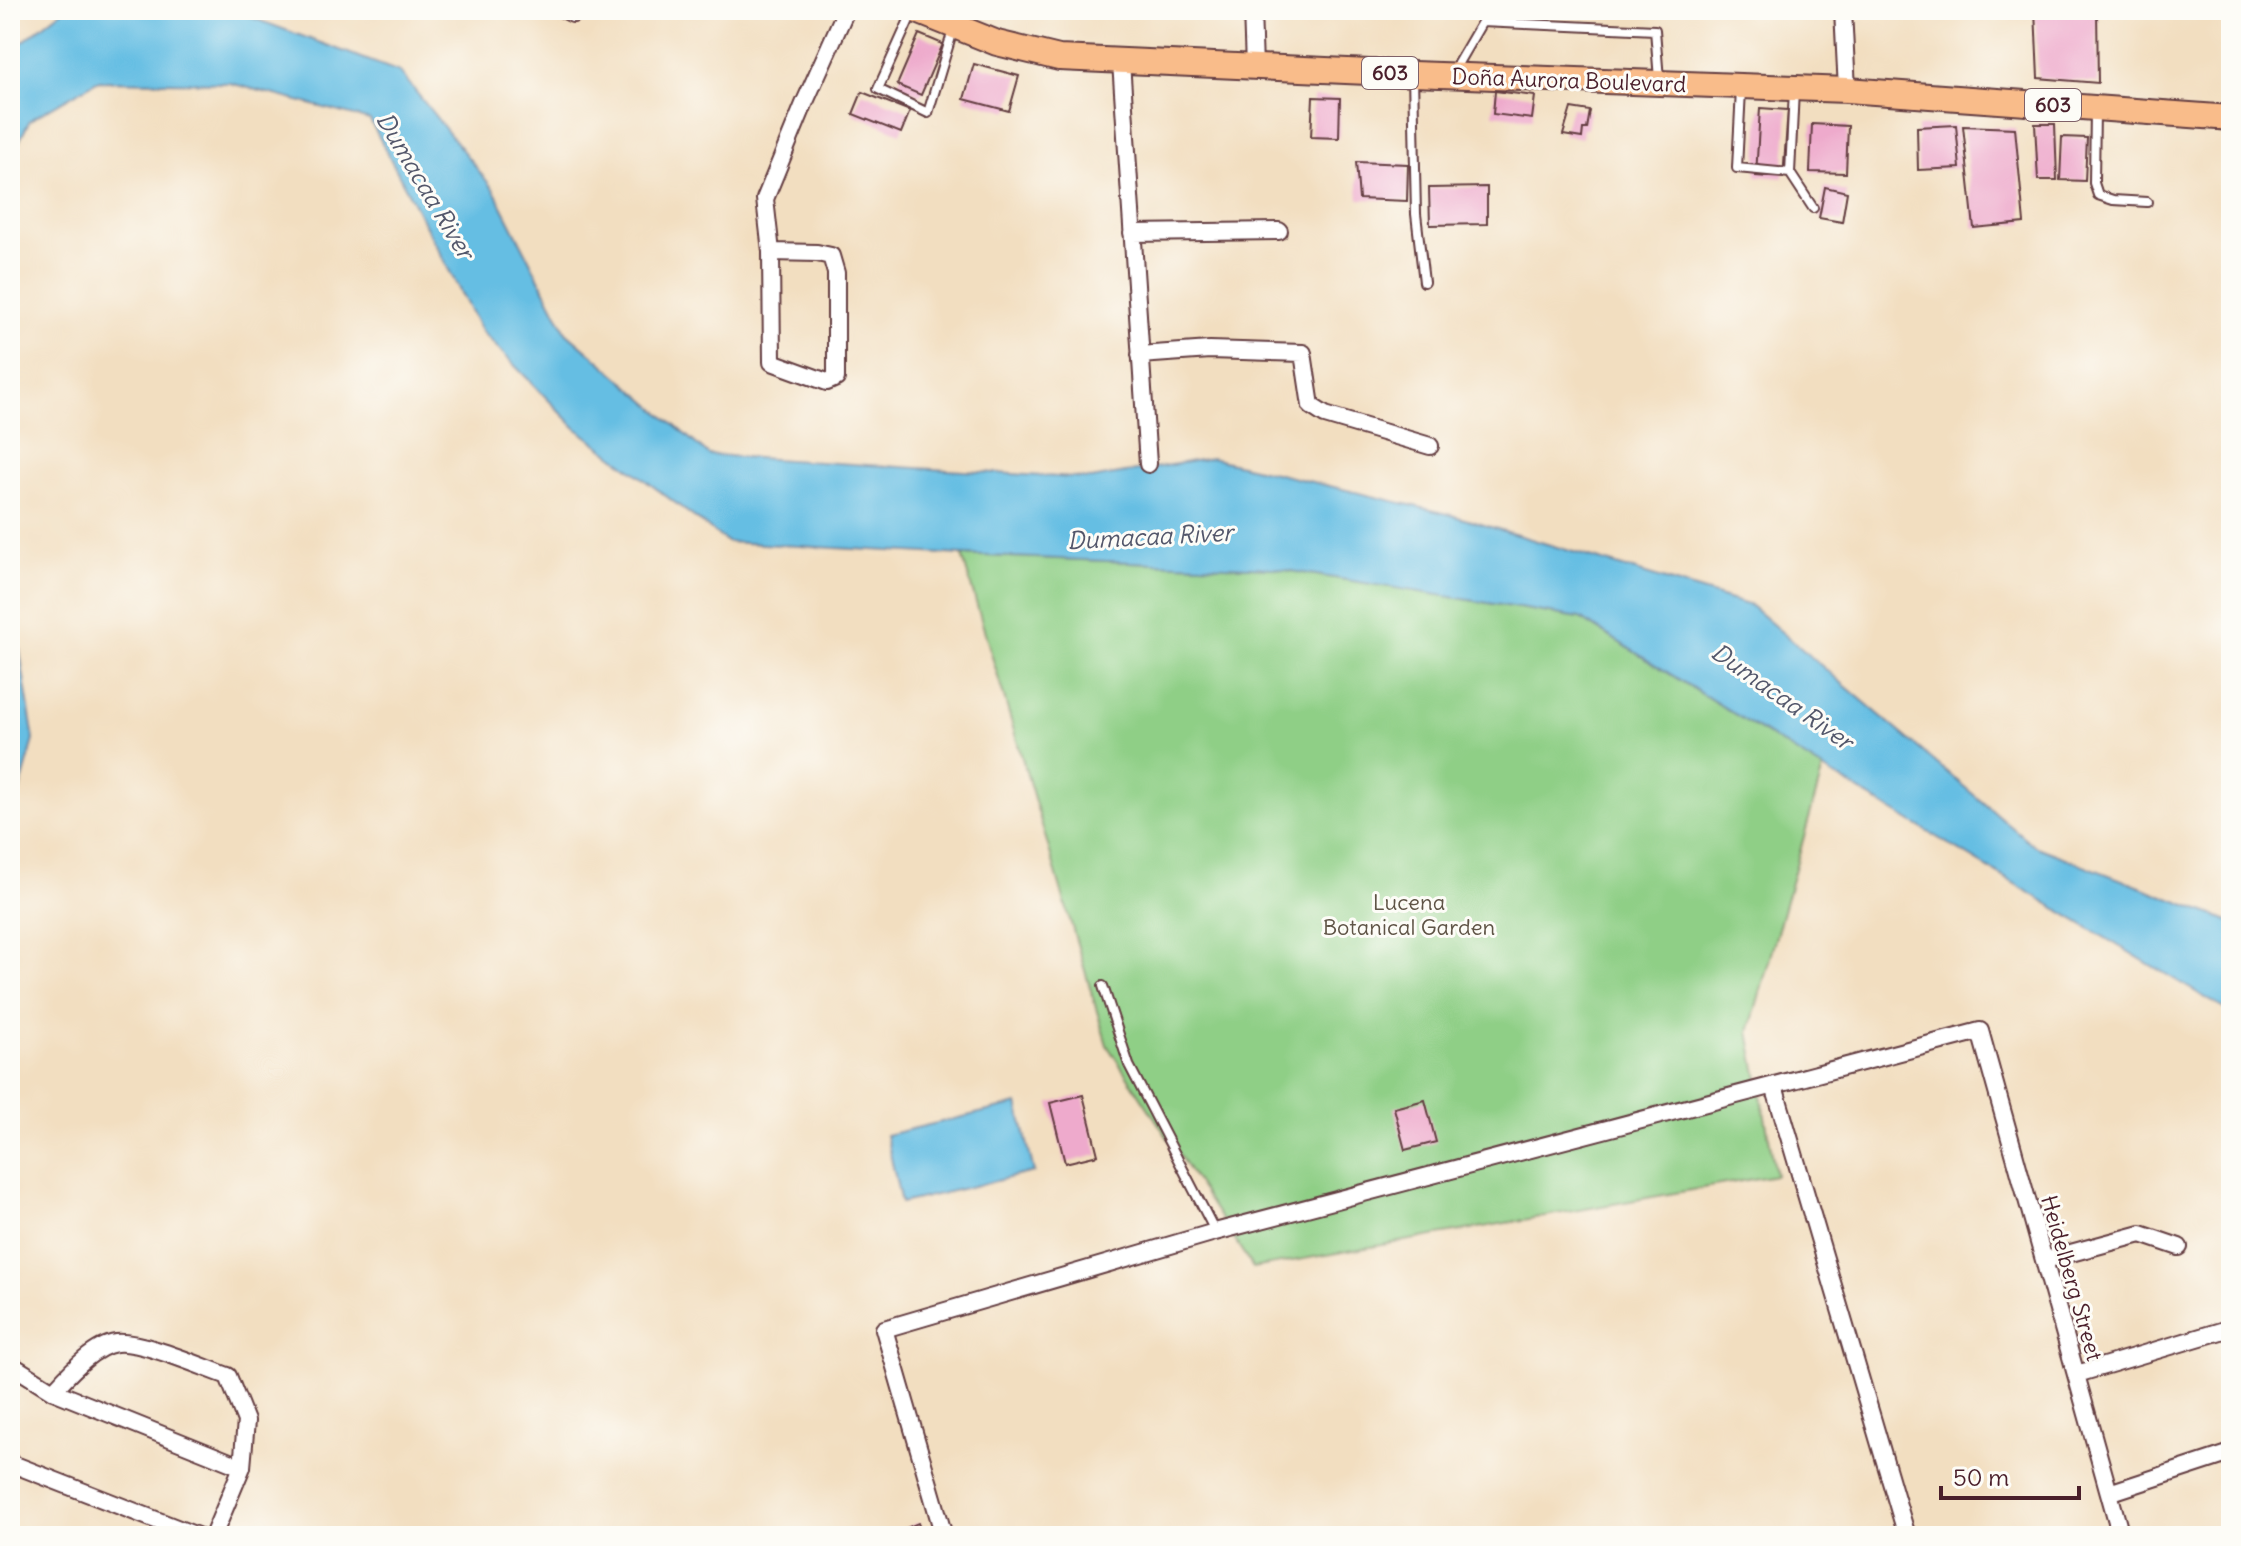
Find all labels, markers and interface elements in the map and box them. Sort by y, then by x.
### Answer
road number: 603 [1362,57,1418,89]
street label: Doña Aurora Boulevard [1451,62,1687,98]
road number: 603 [2025,89,2081,121]
water label: Dumacaa River [370,107,483,267]
water label: Dumacaa River [1066,517,1237,555]
water label: Dumacaa River [1706,636,1862,758]
park label: Lucena Botanical Garden [1323,888,1495,941]
street label: Heidelberg Street [2035,1192,2109,1364]
scale bar [1941,1450,2079,1500]
text: 50 m [1953,1462,2009,1492]

